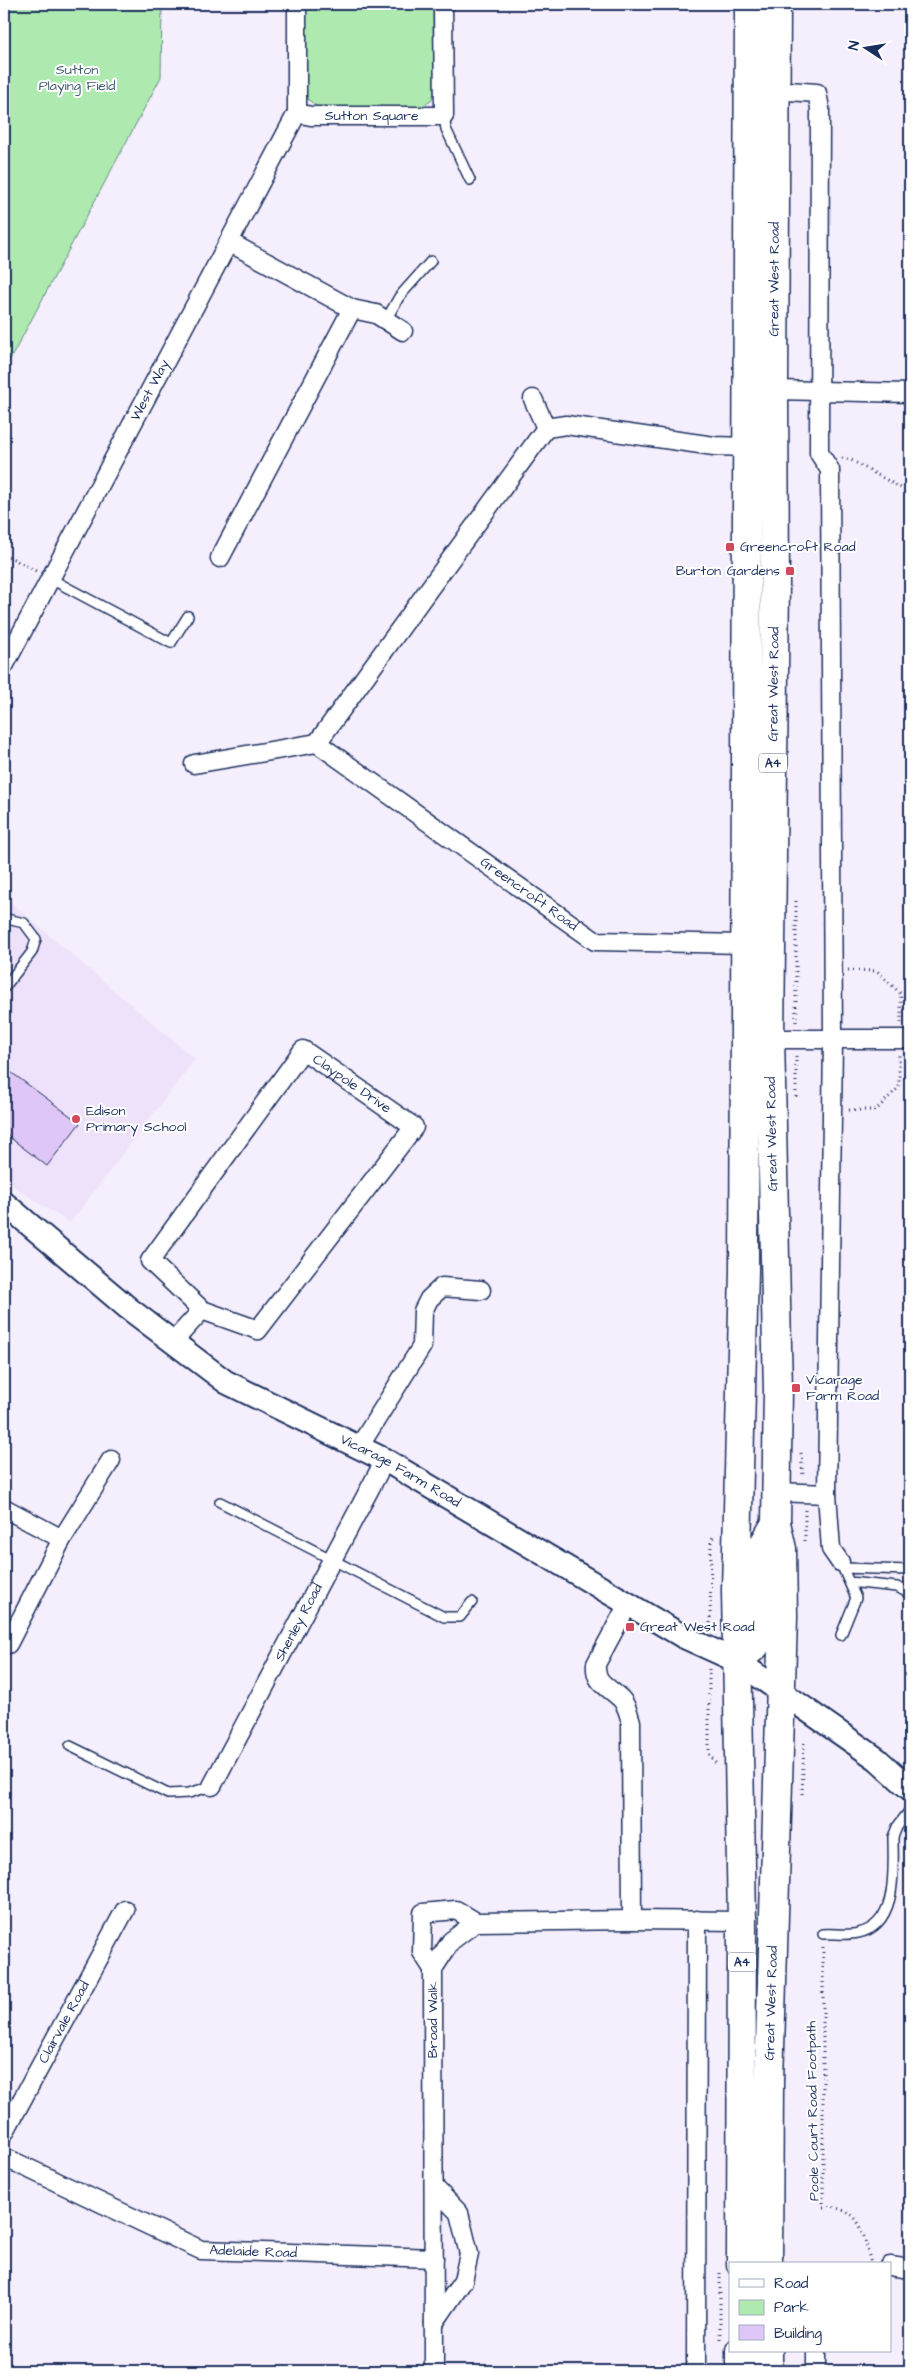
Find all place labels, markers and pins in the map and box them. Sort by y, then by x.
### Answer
place label: Greencroft Road [740,537,856,557]
marker: Greencroft Road [724,541,736,553]
place label: Burton Gardens [676,561,780,581]
marker: Burton Gardens [784,565,796,577]
place label: Edison Primary School [86,1101,187,1137]
marker: Edison Primary School [70,1113,82,1125]
place label: Vicarage Farm Road [806,1370,879,1406]
marker: Vicarage Farm Road [790,1382,802,1394]
place label: Great West Road [640,1617,755,1637]
marker: Great West Road [624,1621,636,1633]

